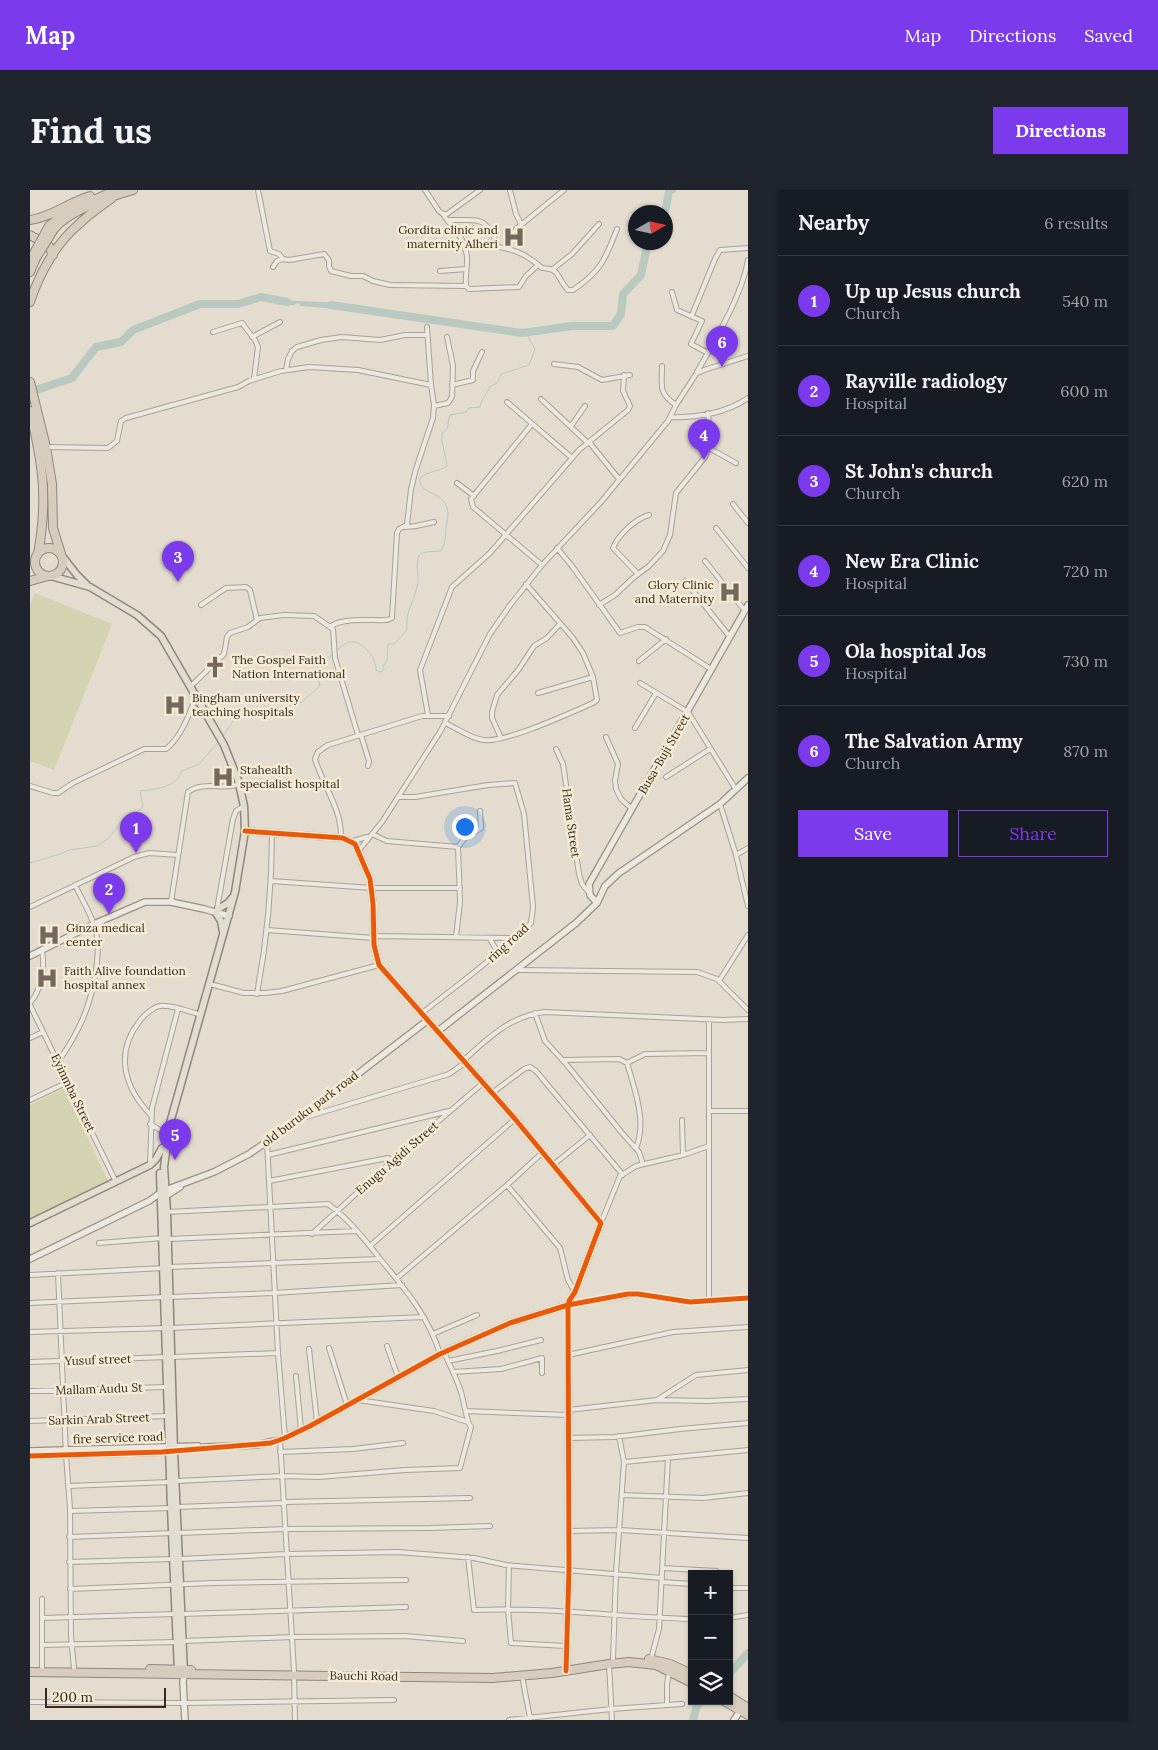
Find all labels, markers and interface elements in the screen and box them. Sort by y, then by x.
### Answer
text: Map [25,20,75,51]
text: Map [905,24,941,47]
text: Directions [969,24,1056,47]
text: Saved [1084,24,1133,47]
button: Directions [993,107,1128,154]
text: Find us [30,108,152,153]
north arrow [628,205,673,250]
text: Nearby [798,209,869,236]
text: 6 results [1044,213,1108,233]
place label: Gordita clinic and maternity Alheri [398,222,498,251]
hospital icon: Gordita clinic and maternity Alheri [501,224,527,250]
text: Up up Jesus church [845,279,1021,303]
text: 1 [811,291,817,311]
text: 540 m [1062,291,1108,311]
text: Church [845,303,900,323]
pin: 6 [706,326,738,367]
text: Rayville radiology [845,369,1007,393]
text: 2 [810,381,818,401]
text: 600 m [1060,381,1108,401]
text: Hospital [845,393,907,413]
pin: 4 [688,419,720,460]
text: St John's church [845,459,993,483]
text: 3 [810,471,818,491]
text: 620 m [1062,471,1108,491]
text: Church [845,483,900,503]
pin: 3 [162,541,194,582]
text: New Era Clinic [845,549,979,573]
text: 4 [810,561,818,581]
text: 720 m [1064,561,1108,581]
text: Hospital [845,573,907,593]
place label: Glory Clinic and Maternity [635,577,715,606]
hospital icon: Glory Clinic and Maternity [717,579,743,605]
text: Ola hospital Jos [845,639,986,663]
text: 5 [810,651,818,671]
text: 730 m [1063,651,1108,671]
place label: The Gospel Faith Nation International [232,652,345,681]
church icon: The Gospel Faith Nation International [202,654,228,680]
text: Hospital [845,663,907,683]
place label: Bingham university teaching hospitals [192,690,301,719]
hospital icon: Bingham university teaching hospitals [162,692,188,718]
street label: Busa-Buji Street [635,711,693,797]
text: The Salvation Army [845,729,1023,753]
text: 6 [809,741,819,761]
text: 870 m [1063,741,1108,761]
text: Church [845,753,900,773]
place label: Stahealth specialist hospital [240,762,340,791]
hospital icon: Stahealth specialist hospital [210,764,236,790]
street label: Hama Street [559,787,584,859]
button: Save [798,810,948,857]
button: Share [958,810,1108,857]
pin: 1 [120,812,152,853]
your location [452,814,478,840]
pin: 2 [93,873,125,914]
place label: Ginza medical center [66,920,145,949]
street label: ring road [484,920,532,965]
hospital icon: Ginza medical center [36,922,62,948]
place label: Faith Alive foundation hospital annex [64,963,186,992]
hospital icon: Faith Alive foundation hospital annex [34,965,60,991]
street label: Eyinmba Street [48,1051,99,1135]
street label: old buruku park road [258,1067,361,1150]
street label: Enugu Agidi Street [352,1117,441,1198]
pin: 5 [159,1119,191,1160]
street label: Yusuf street [63,1351,132,1368]
street label: Mallam Audu St [55,1379,143,1398]
street label: Sarkin Arab Street [48,1409,150,1428]
street label: fire service road [72,1428,163,1447]
map controls [688,1570,733,1705]
button: + [688,1570,733,1615]
button: − [688,1615,733,1660]
button: layers [688,1660,733,1705]
street label: Bauchi Road [330,1667,398,1684]
scale bar [45,1685,166,1708]
text: 200 m [52,1688,93,1706]

